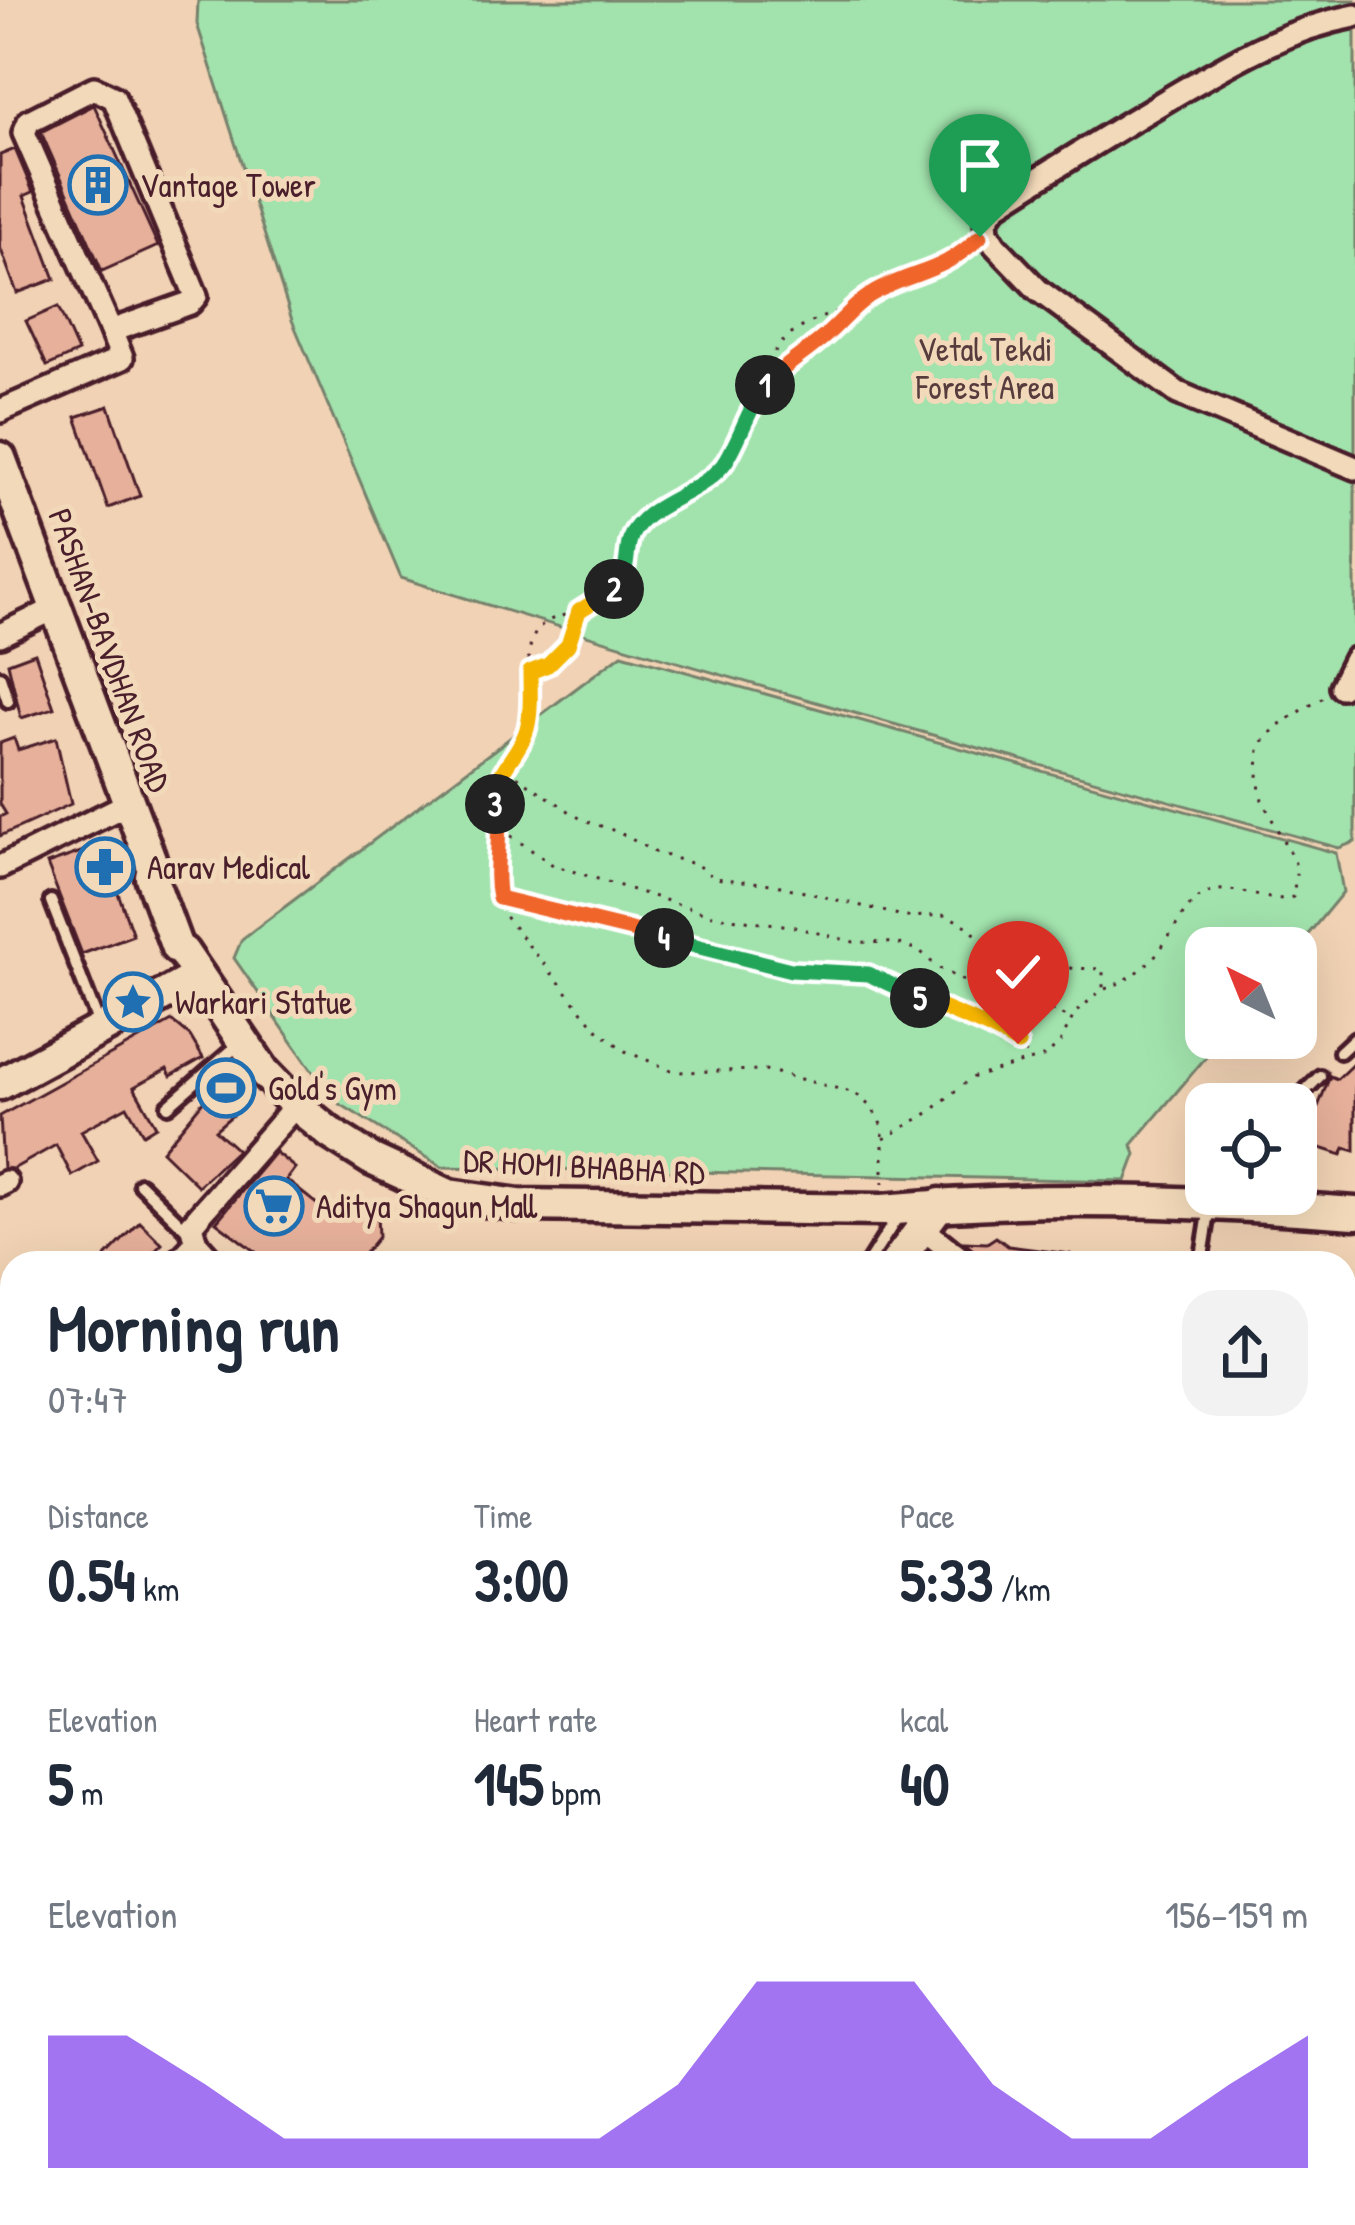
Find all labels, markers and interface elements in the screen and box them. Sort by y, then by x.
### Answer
pin [929,114,1031,237]
icon: arrive [947,132,1013,198]
building icon: Vantage Tower [67,154,129,216]
place label: Vantage Tower [140,163,316,208]
park label: Vetal Tekdi Forest Area [915,327,1054,409]
pin: 1 [735,355,795,415]
text: 1 [759,363,771,407]
street label: PASHAN-BAVDHAN ROAD [38,502,182,798]
pin: 2 [584,559,644,619]
text: 2 [606,567,622,611]
pin: 3 [465,774,525,834]
text: 3 [488,782,502,826]
pharmacy icon: Aarav Medical [74,836,136,898]
place label: Aarav Medical [147,845,310,889]
pin: 4 [634,908,694,968]
text: 4 [658,916,670,960]
pin [967,921,1069,1044]
north arrow [1185,927,1317,1059]
map controls [1185,927,1317,1215]
icon: check [985,939,1051,1005]
pin: 5 [890,968,950,1028]
place icon: Warkari Statue [102,971,164,1033]
text: 5 [913,976,927,1020]
place label: Warkari Statue [175,980,352,1024]
sports icon: Gold's Gym [195,1057,257,1119]
place label: Gold's Gym [268,1066,397,1111]
button: locate [1185,1083,1317,1215]
street label: DR HOMI BHABHA RD [462,1138,706,1194]
supermarket icon: Aditya Shagun Mall [243,1175,305,1237]
place label: Aditya Shagun Mall [316,1184,538,1229]
text: Morning run [48,1282,340,1372]
button: share [1182,1290,1308,1416]
text: 07:47 [48,1372,128,1425]
text: Distance [48,1494,149,1538]
text: Time [474,1494,532,1538]
text: Pace [900,1494,955,1538]
text: 0.54 [48,1538,136,1620]
text: 3:00 [474,1538,569,1620]
text: 5:33 [900,1538,993,1620]
text: km [136,1567,179,1611]
text: /km [993,1567,1051,1611]
text: Elevation [48,1698,158,1742]
text: Heart rate [474,1698,597,1742]
text: kcal [900,1698,948,1742]
text: 5 [48,1742,73,1824]
text: 145 [474,1742,544,1824]
text: 40 [900,1742,949,1824]
text: m [73,1771,103,1815]
text: bpm [544,1771,601,1815]
text: Elevation [48,1887,178,1940]
text: 156–159 m [1165,1887,1308,1940]

